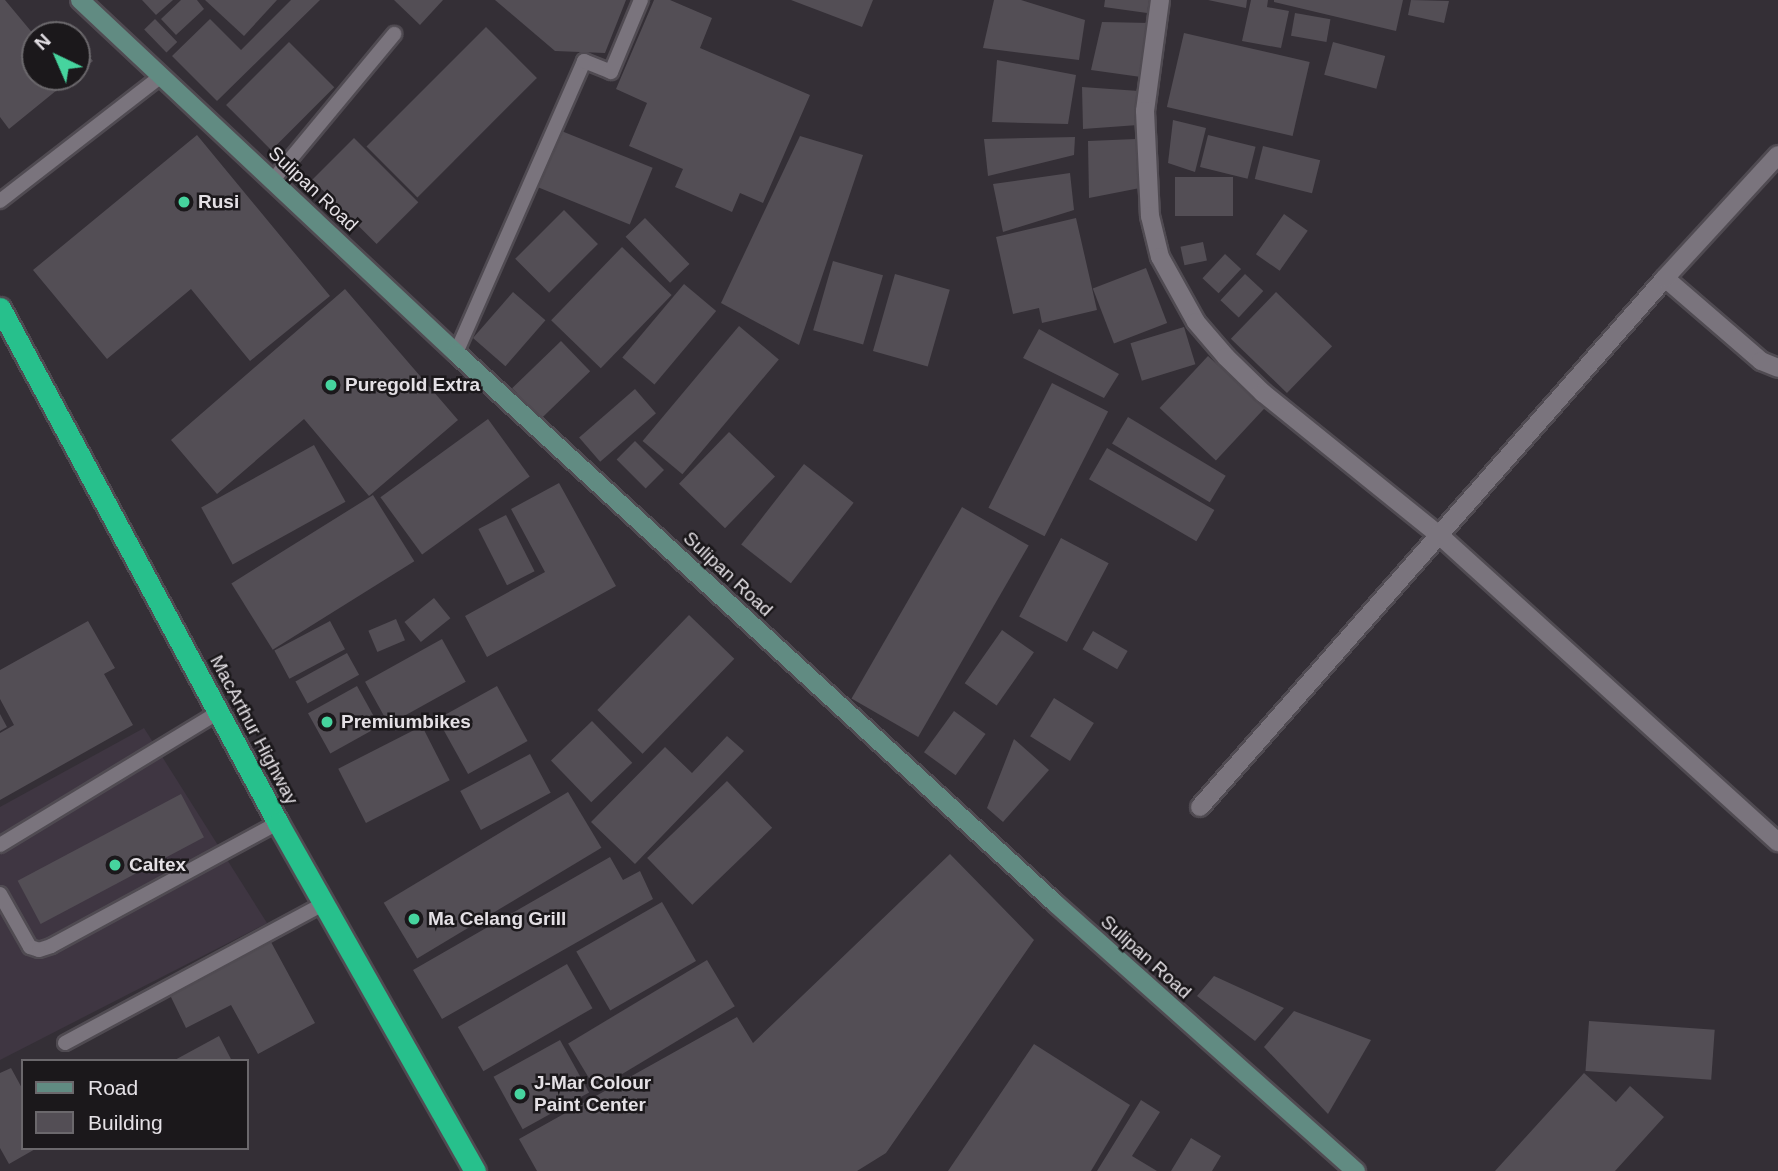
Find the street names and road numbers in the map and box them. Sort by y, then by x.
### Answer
street label: Sulipan Road [264,142,362,236]
street label: Sulipan Road [679,527,777,621]
street label: MacArthur Highway [205,651,303,809]
street label: Sulipan Road [1096,910,1196,1004]

